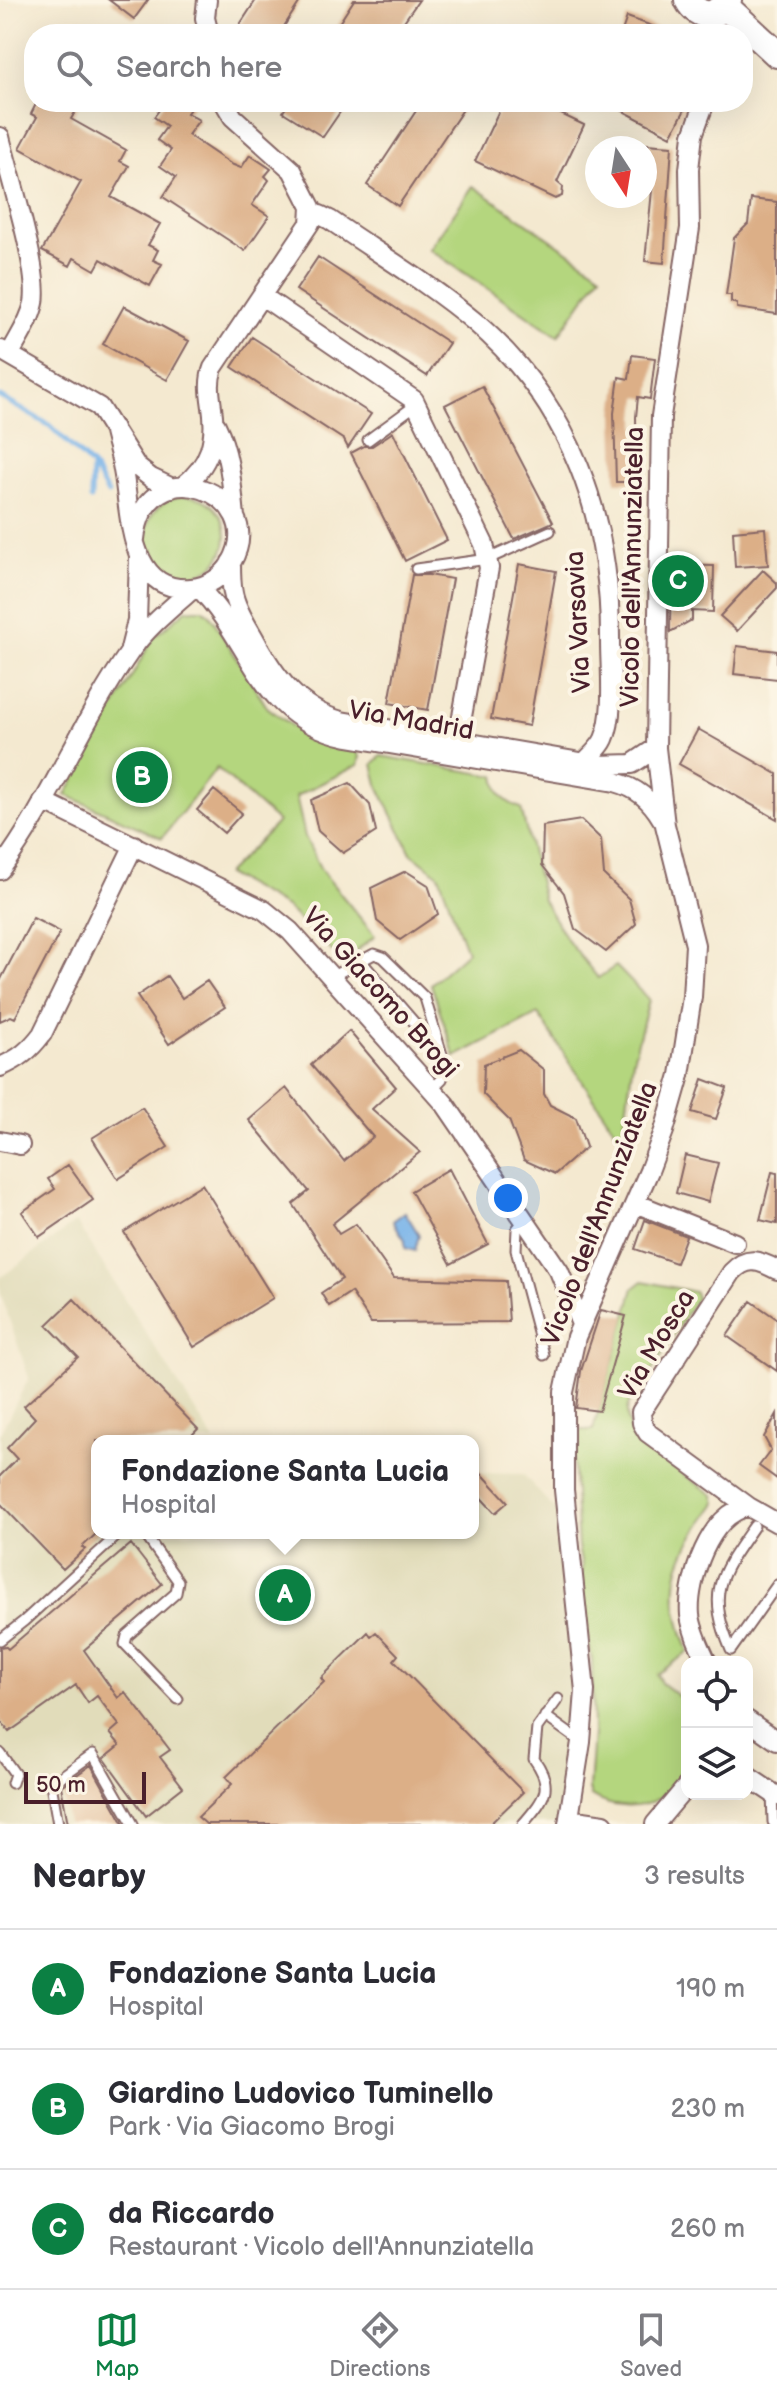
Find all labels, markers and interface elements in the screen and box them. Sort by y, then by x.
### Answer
search box [24,24,753,112]
icon: search [52,46,96,90]
text: Search here [116,50,282,86]
north arrow [585,136,657,208]
street label: Vicolo dell'Annunziatella [615,426,651,708]
street label: Via Varsavia [560,550,598,694]
pin: C [652,551,704,611]
street label: Via Madrid [346,695,476,747]
pin: B [116,747,168,807]
street label: Via Giacomo Brogi [295,901,465,1085]
street label: Vicolo dell'Annunziatella [535,1077,665,1351]
your location [488,1178,528,1218]
street label: Via Mosca [612,1285,702,1405]
popup [91,1435,479,1539]
text: Fondazione Santa Lucia [121,1454,449,1490]
text: Hospital [121,1490,216,1521]
pin: A [259,1565,311,1625]
map controls [681,1656,753,1800]
button: locate [681,1656,753,1728]
button: layers [681,1728,753,1800]
scale bar [24,1768,146,1804]
text: 50 m [36,1772,86,1799]
text: Nearby [32,1856,146,1897]
text: 3 results [644,1861,745,1892]
text: Fondazione Santa Lucia [108,1956,437,1992]
text: A [50,1974,66,2005]
text: 190 m [676,1974,745,2005]
text: Hospital [108,1992,204,2023]
text: Giardino Ludovico Tuminello [108,2076,494,2112]
text: B [49,2094,67,2125]
text: 230 m [670,2094,745,2125]
text: Park · Via Giacomo Brogi [108,2112,395,2143]
text: da Riccardo [108,2196,275,2232]
text: C [49,2214,67,2245]
text: 260 m [670,2214,745,2245]
text: Restaurant · Vicolo dell'Annunziatella [108,2232,534,2263]
tab: Map [95,2308,139,2383]
tab: Directions [329,2308,430,2383]
tab: Saved [620,2308,682,2383]

